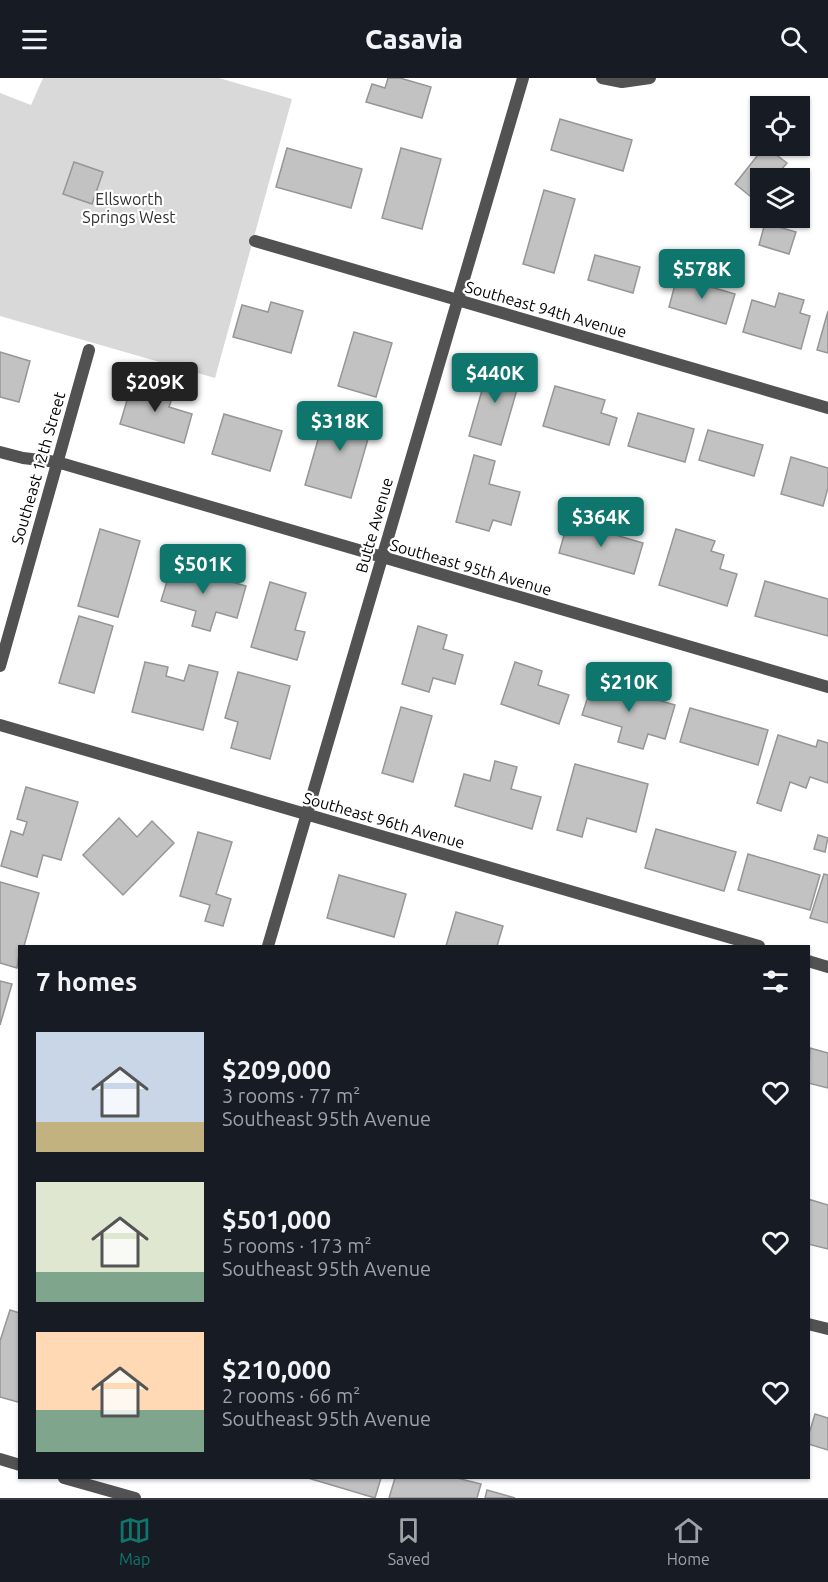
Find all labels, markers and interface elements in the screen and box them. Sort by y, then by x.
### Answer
icon: menu [18,23,51,56]
icon: search [777,23,810,56]
text: Casavia [365,24,463,54]
map controls [750,96,810,228]
button: locate [750,96,810,156]
button: layers [750,168,810,228]
park label: Ellsworth Springs West [82,190,176,226]
pin: $578K [660,249,744,300]
text: $578K [673,257,731,280]
street label: Southeast 94th Avenue [463,277,629,341]
pin: $440K [453,353,537,404]
text: $440K [466,361,524,384]
pin: $209K [113,362,197,413]
text: $209K [126,370,184,393]
street label: Southeast 12th Street [8,389,69,546]
pin: $318K [298,401,382,452]
text: $318K [311,409,369,432]
street label: Butte Avenue [352,475,396,575]
pin: $364K [559,497,643,548]
text: $364K [572,505,630,528]
street label: Southeast 95th Avenue [388,535,554,599]
pin: $501K [161,544,245,595]
text: $501K [174,552,232,575]
pin: $210K [587,662,671,713]
text: $210K [600,670,658,693]
street label: Southeast 96th Avenue [301,788,467,852]
icon: filters [759,965,792,998]
text: 7 homes [36,967,137,996]
text: $209,000 [222,1055,331,1084]
icon: home [84,1056,156,1128]
icon: heart [759,1076,792,1109]
text: 3 rooms · 77 m² [222,1084,360,1107]
text: Southeast 95th Avenue [222,1107,431,1130]
text: $501,000 [222,1205,331,1234]
icon: home [84,1206,156,1278]
icon: heart [759,1226,792,1259]
text: 5 rooms · 173 m² [222,1234,372,1257]
text: Southeast 95th Avenue [222,1257,431,1280]
text: $210,000 [222,1355,331,1384]
icon: home [84,1356,156,1428]
icon: heart [759,1376,792,1409]
text: 2 rooms · 66 m² [222,1384,360,1407]
text: Southeast 95th Avenue [222,1407,431,1430]
tab: Map [118,1514,151,1568]
tab: Saved [388,1514,430,1568]
tab: Home [667,1514,710,1568]

